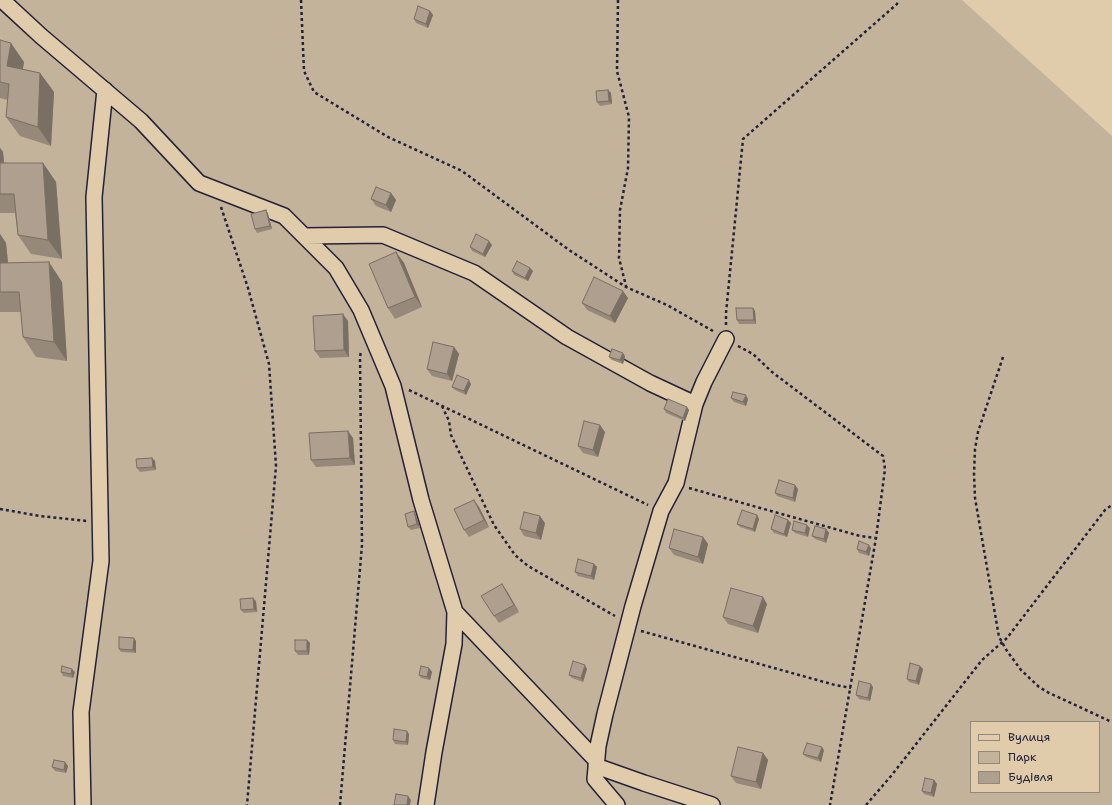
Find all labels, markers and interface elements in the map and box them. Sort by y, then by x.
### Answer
legend [970,721,1100,793]
text: Вулиця [1008,729,1050,745]
text: Парк [1008,749,1036,765]
text: Будівля [1008,769,1053,785]

